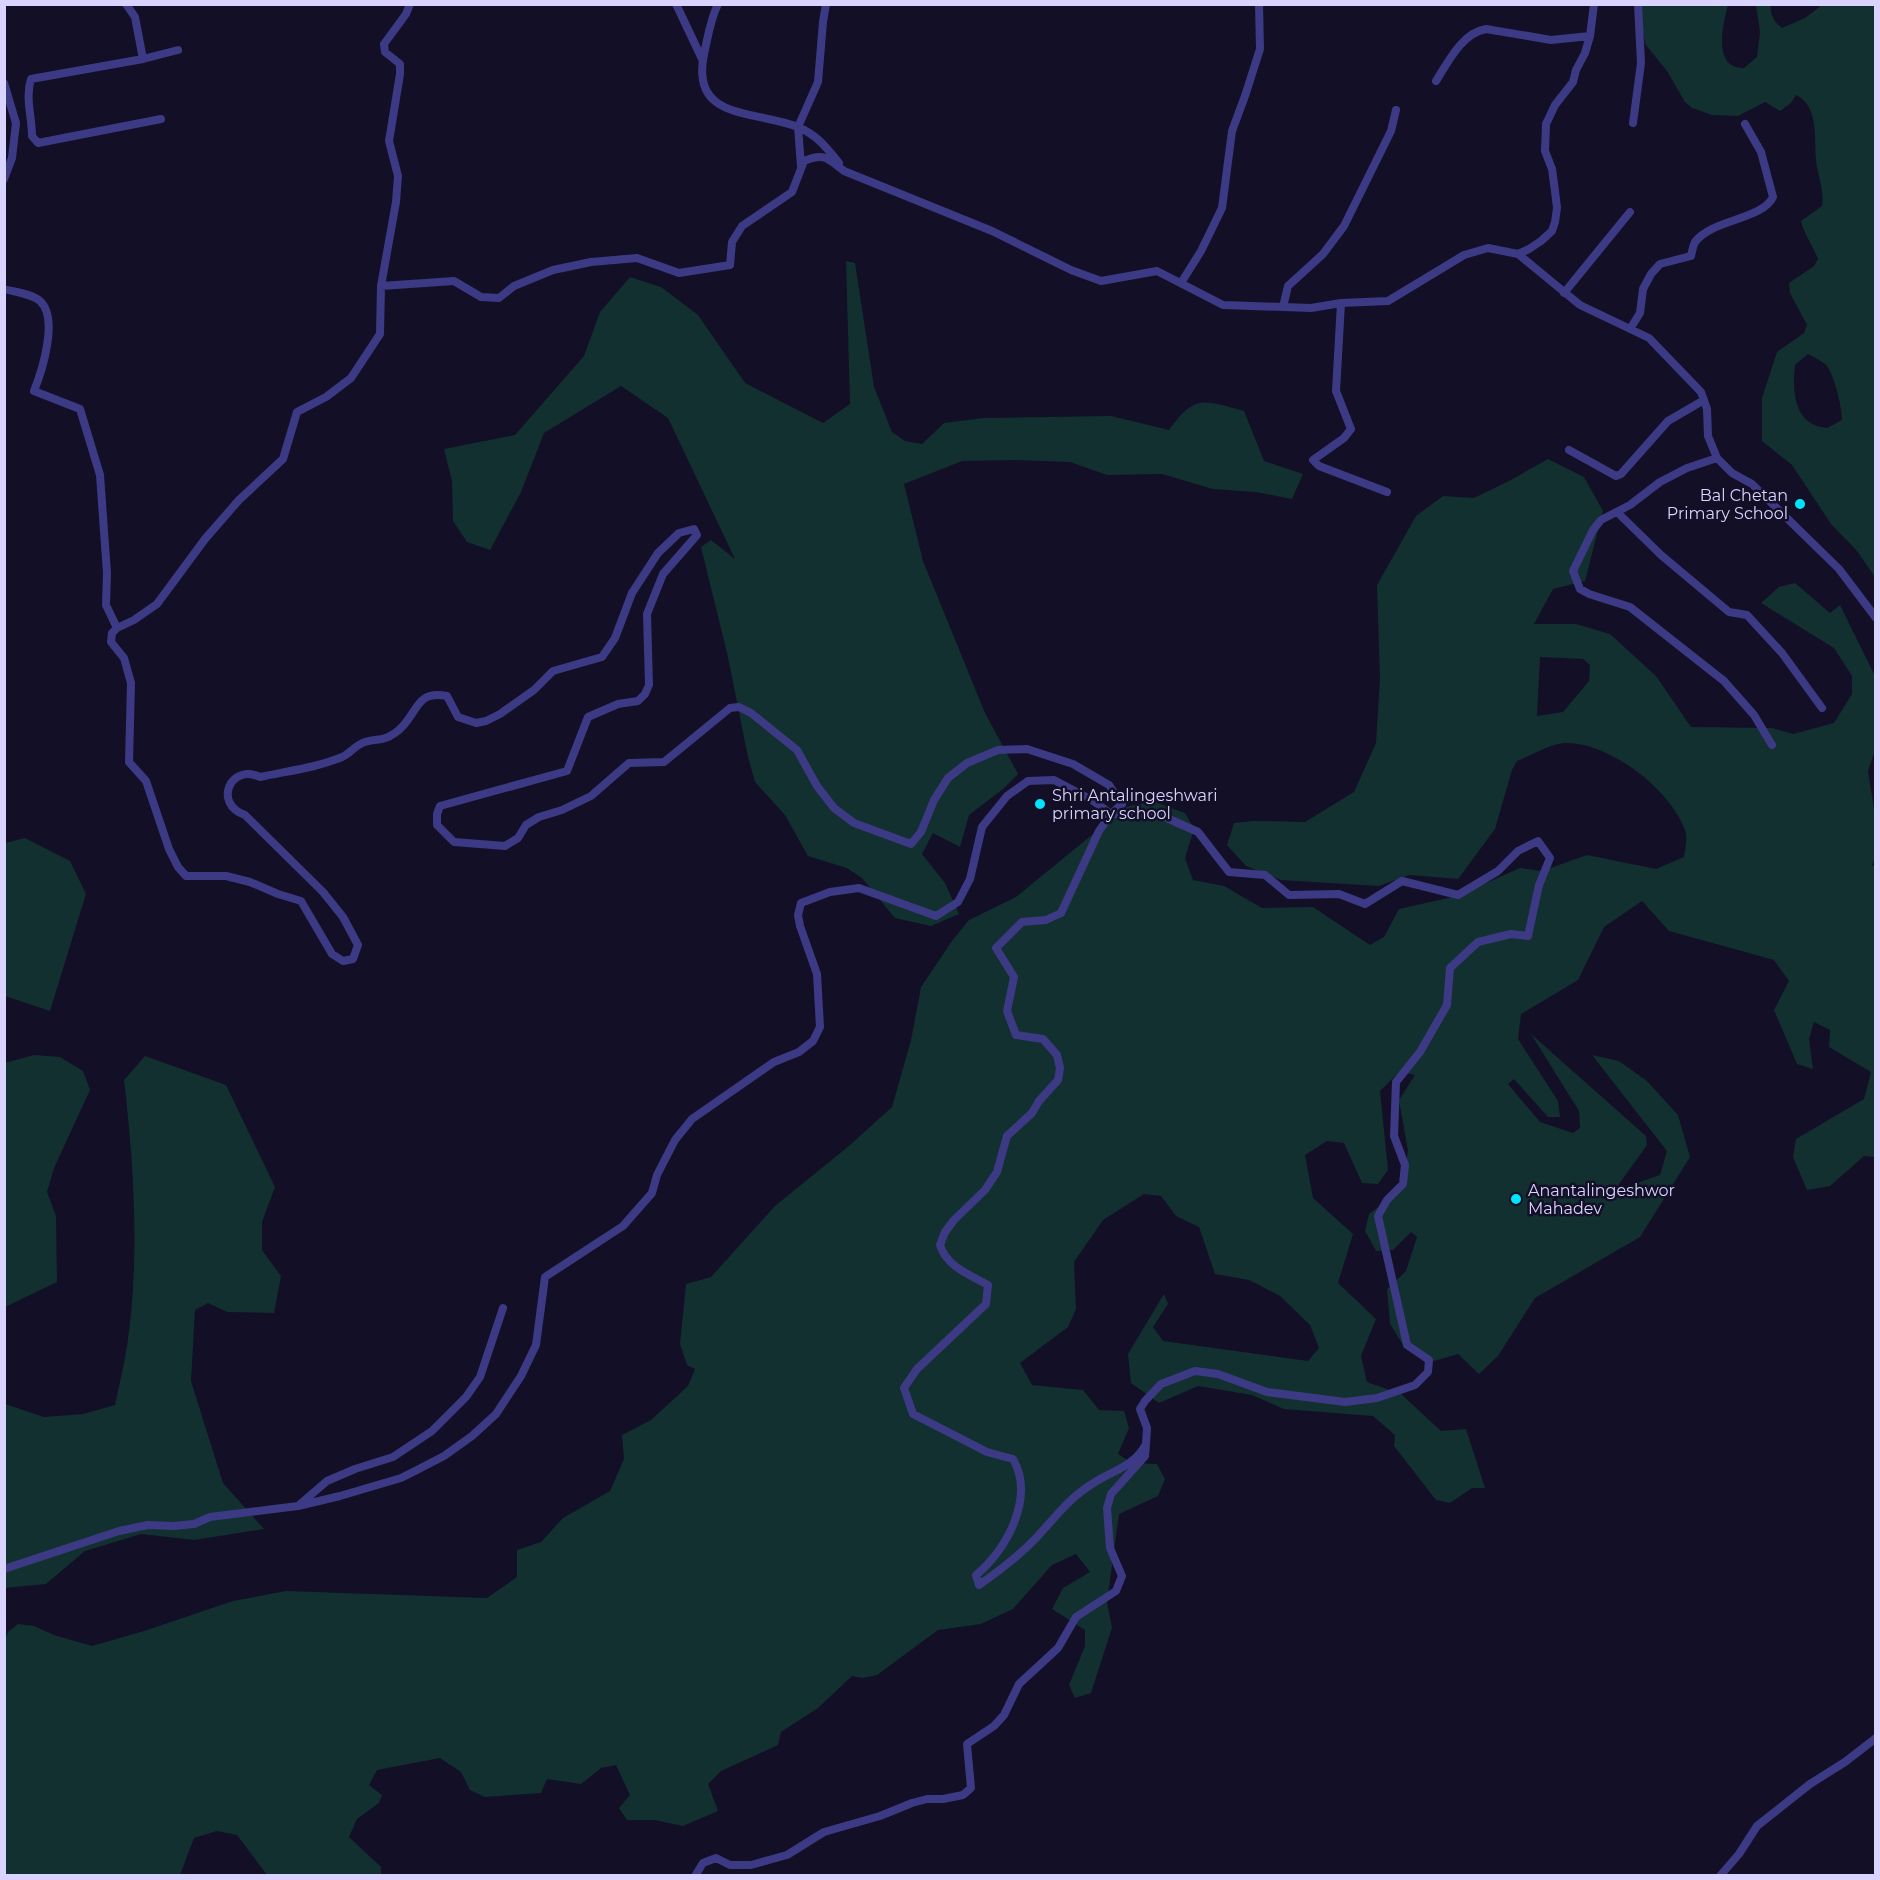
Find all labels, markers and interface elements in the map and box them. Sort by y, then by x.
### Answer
place label: Bal Chetan Primary School [1667,486,1788,523]
marker: Bal Chetan Primary School [1793,497,1807,511]
place label: Shri Antalingeshwari primary school [1052,786,1218,823]
marker: Shri Antalingeshwari primary school [1033,797,1047,811]
place label: Anantalingeshwor Mahadev [1528,1181,1675,1218]
marker: Anantalingeshwor Mahadev [1509,1192,1523,1206]

